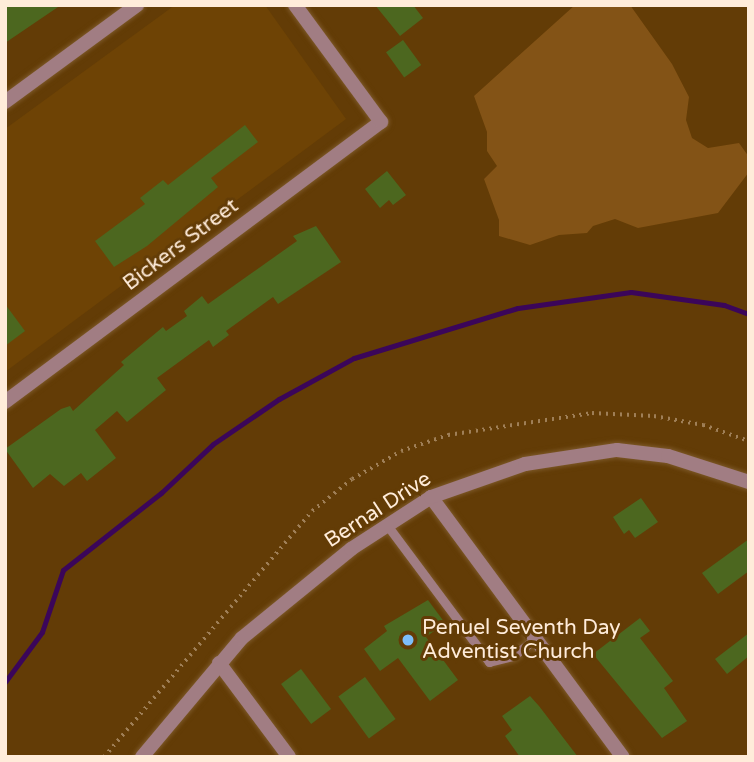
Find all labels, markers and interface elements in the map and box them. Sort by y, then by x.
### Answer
street label: Bickers Street [118,194,244,296]
street label: Bernal Drive [320,466,436,554]
place label: Penuel Seventh Day Adventist Church [422,615,621,665]
marker: Penuel Seventh Day Adventist Church [400,632,416,648]

